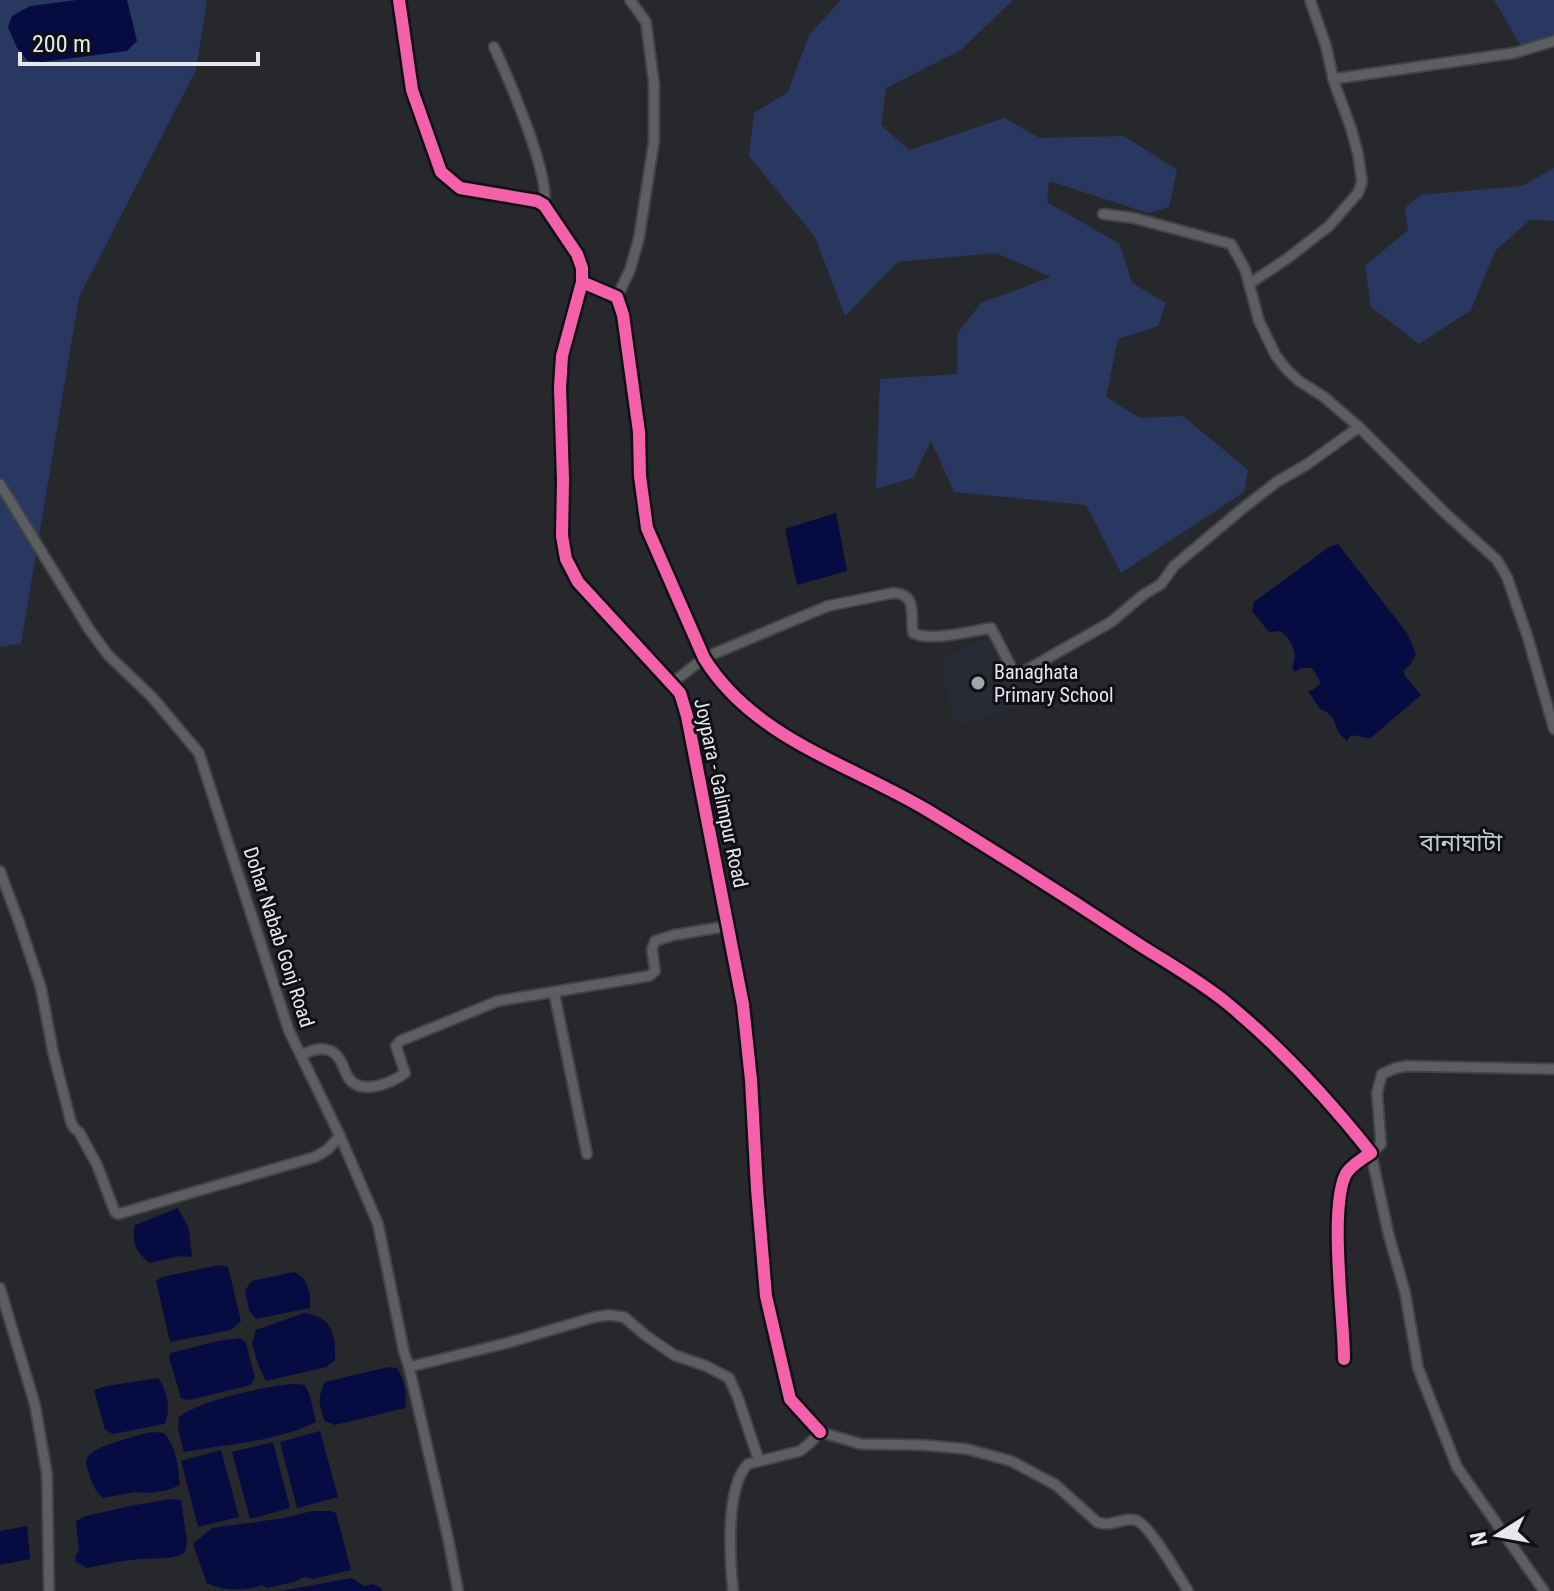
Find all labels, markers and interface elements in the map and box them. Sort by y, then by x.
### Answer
scale bar [20,16,258,66]
text: 200 m [32,30,91,58]
place label: Banaghata Primary School [994,660,1114,707]
marker: Banaghata Primary School [969,674,987,692]
street label: Joypara - Galimpur Road [689,696,753,890]
district label: বানাঘাটা [1419,829,1503,857]
street label: Dohar Nabab Gonj Road [239,844,319,1030]
north arrow [1458,1495,1538,1575]
text: N [1465,1530,1492,1548]

